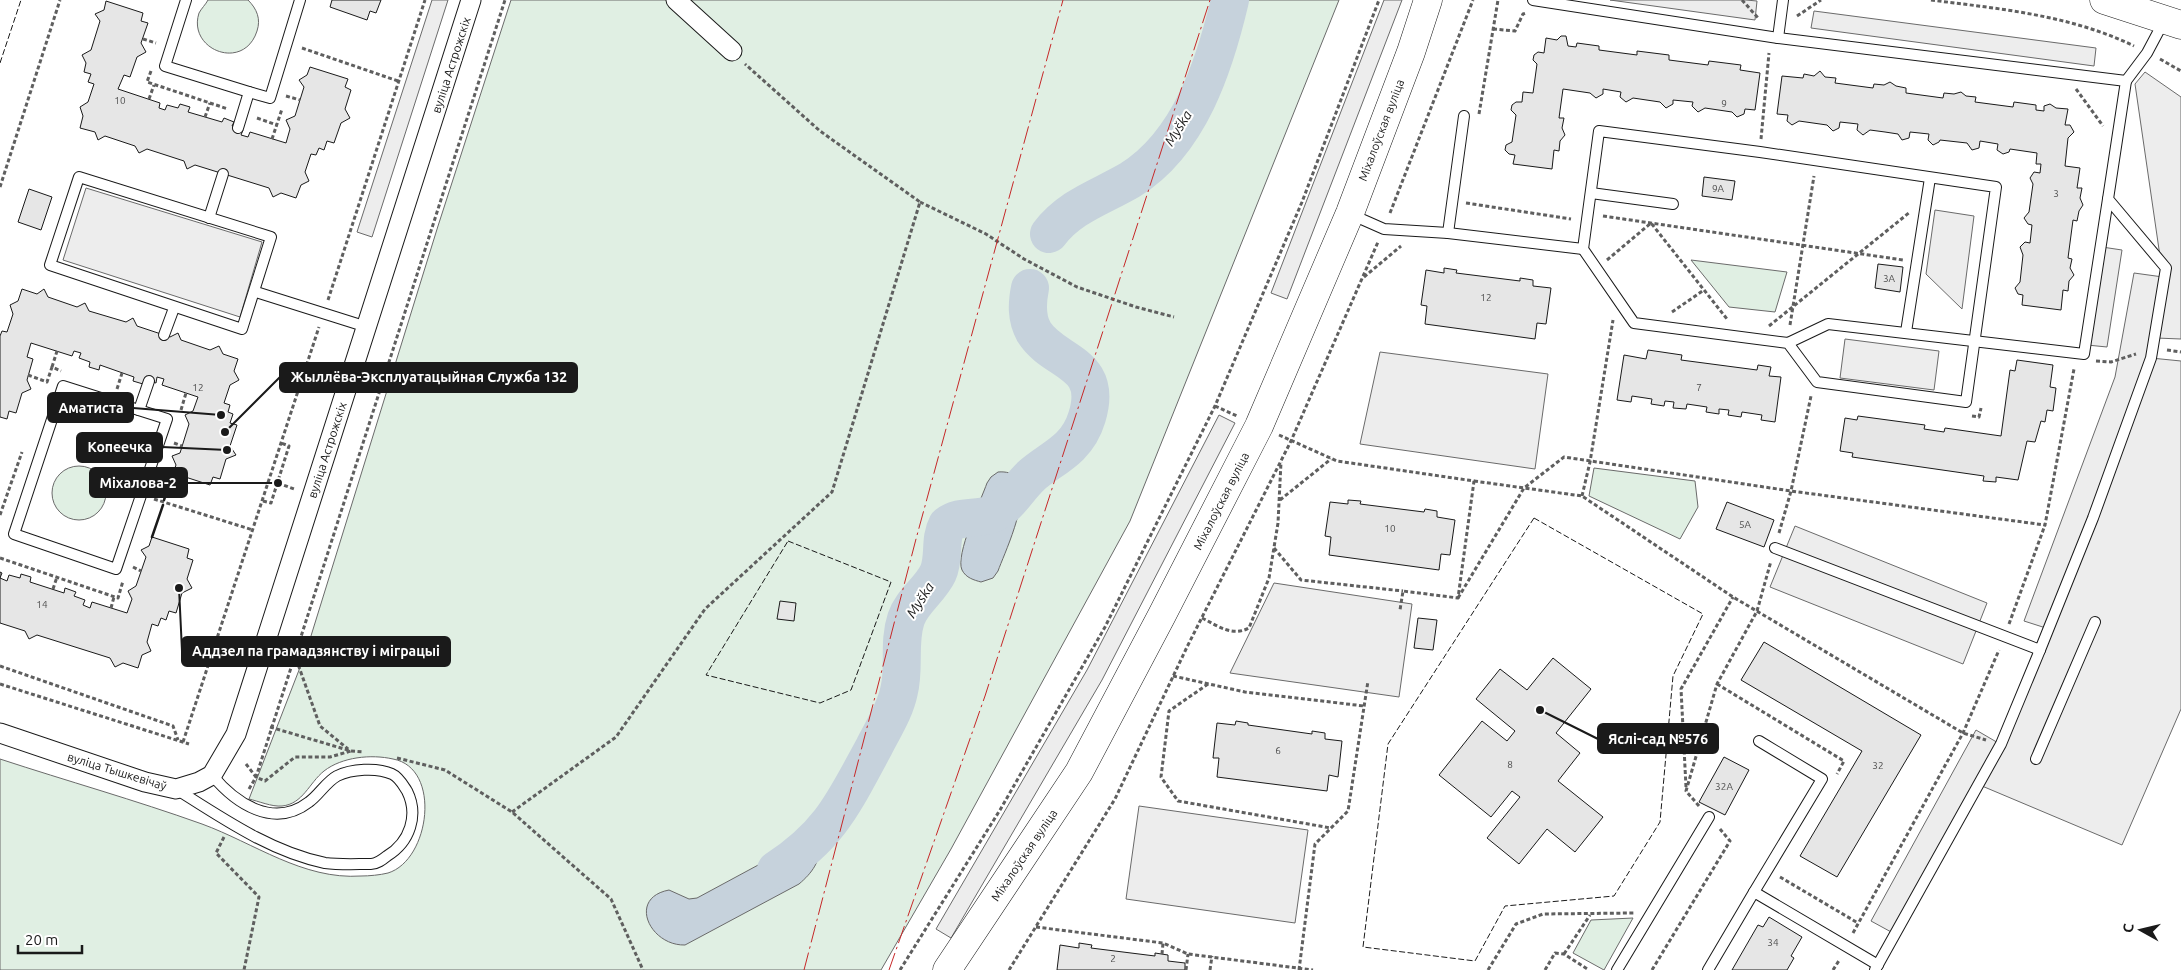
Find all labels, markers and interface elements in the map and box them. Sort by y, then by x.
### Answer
street label: вуліца Астрожскіх [429,15,473,115]
street label: Міхалоўская вуліца [1356,77,1406,183]
house number: 10 [114,95,126,106]
house number: 9 [1721,98,1727,109]
water label: Муška [1161,107,1195,149]
house number: 9А [1712,183,1725,194]
house number: 3 [2053,188,2059,199]
house number: 3А [1883,273,1896,284]
house number: 12 [1480,292,1492,303]
callout: Жыллёва-Эксплуатацыйная Служба 132 [280,363,577,392]
text: Жыллёва-Эксплуатацыйная Служба 132 [291,369,567,385]
house number: 12 [192,382,204,393]
house number: 7 [1696,382,1702,393]
callout: Аматиста [48,393,133,422]
text: Аматиста [58,400,124,416]
street label: вуліца Астрожскіх [305,400,349,500]
callout: Копеечка [77,433,162,462]
text: Копеечка [88,439,152,455]
street label: Міхалоўская вуліца [1191,450,1251,552]
callout: Міхалова-2 [90,468,187,497]
text: Міхалова-2 [99,475,177,491]
house number: 5А [1739,519,1752,530]
house number: 10 [1384,523,1396,534]
water label: Муška [903,579,937,621]
house number: 14 [36,599,48,610]
callout: Аддзел па грамадзянству і міграцыі [182,637,450,666]
text: Аддзел па грамадзянству і міграцыі [192,643,440,659]
callout: Яслі-сад №576 [1598,724,1718,753]
text: Яслі-сад №576 [1608,731,1708,747]
house number: 6 [1275,745,1281,756]
street label: вуліца Тышкевічаў [66,750,168,792]
house number: 8 [1507,759,1513,770]
house number: 32 [1872,760,1884,771]
house number: 32А [1715,781,1733,792]
street label: Міхалоўская вуліца [988,807,1060,903]
north arrow [2116,905,2166,955]
scale bar [18,922,81,954]
text: С [2120,923,2137,934]
text: 20 m [25,931,58,948]
house number: 34 [1767,937,1779,948]
house number: 2 [1110,953,1116,964]

